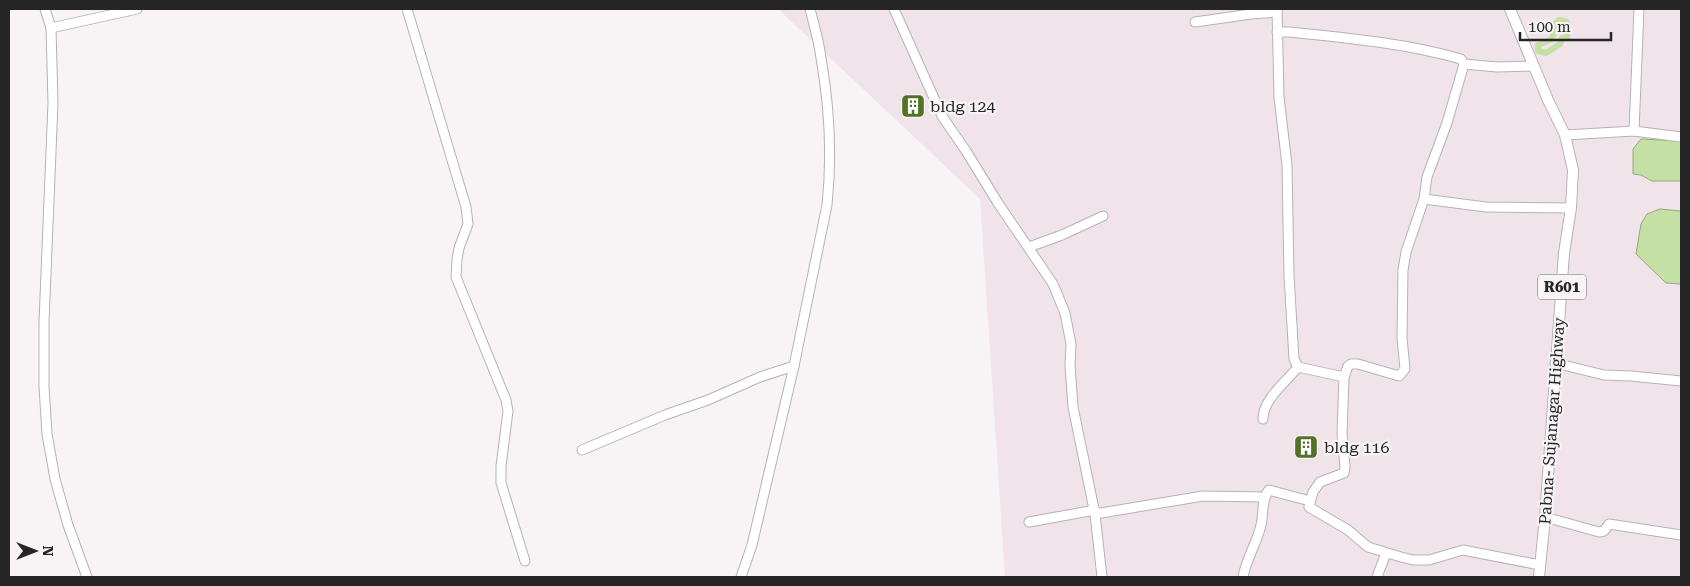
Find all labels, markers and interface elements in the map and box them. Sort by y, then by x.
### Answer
scale bar [1520,10,1611,42]
text: 100 m [1528,18,1571,36]
building icon: bldg 124 [900,93,926,119]
place label: bldg 124 [930,97,996,116]
road number: R601 [1538,274,1586,300]
street label: Pabna- Sujanagar Highway [1535,316,1569,525]
building icon: bldg 116 [1293,434,1319,460]
place label: bldg 116 [1324,438,1390,457]
north arrow [10,526,60,576]
text: N [40,546,56,557]

